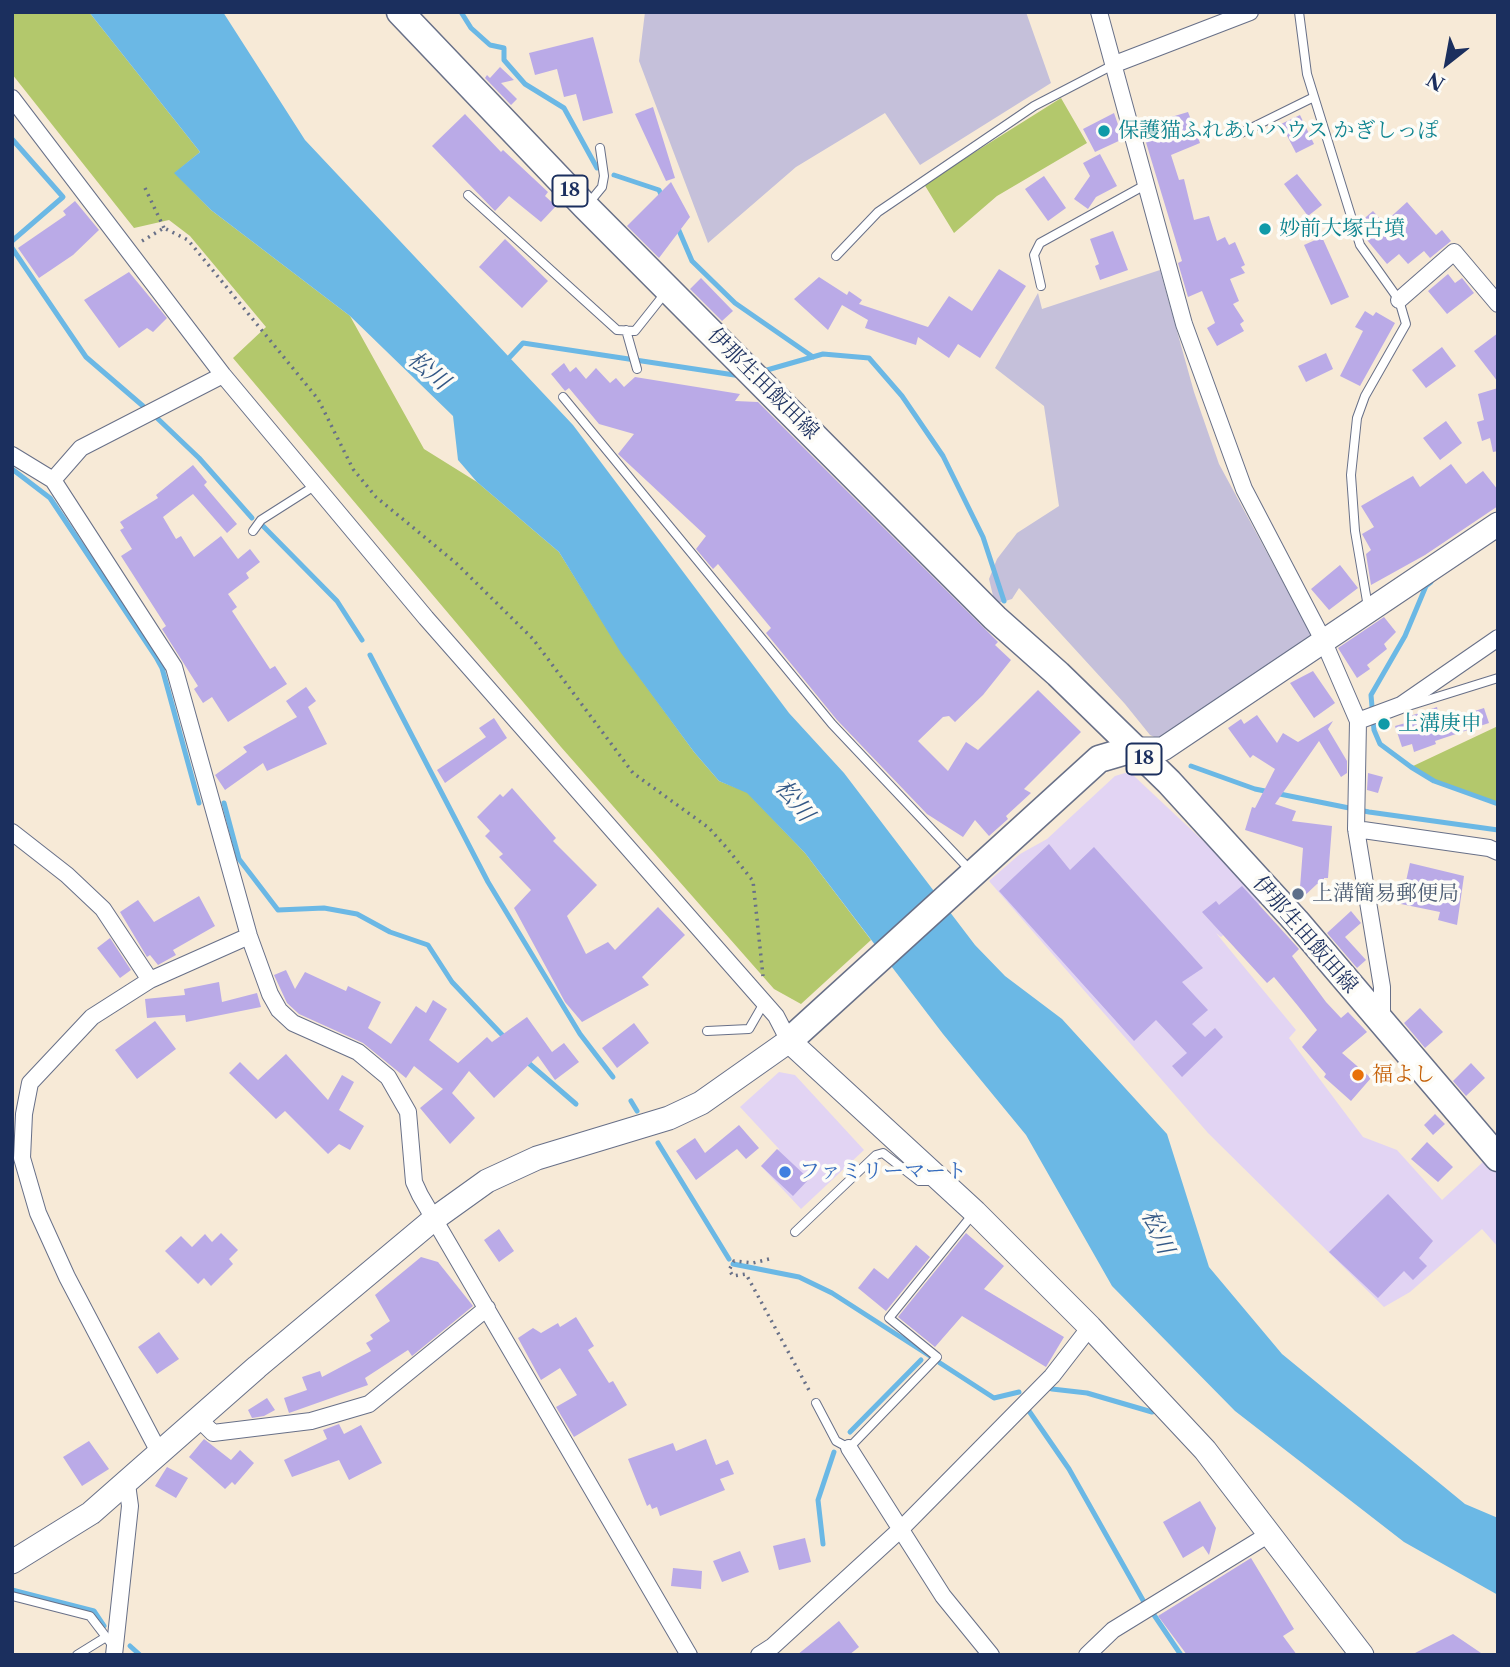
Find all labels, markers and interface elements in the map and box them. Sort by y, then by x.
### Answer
north arrow [1412,28,1482,98]
text: N [1423,67,1449,96]
place label: 保護猫ふれあいハウス かぎしっぽ [1118,118,1439,144]
marker: 保護猫ふれあいハウス かぎしっぽ [1096,123,1112,139]
road number: 18 [552,176,588,206]
place label: 妙前大塚古墳 [1279,216,1405,242]
marker: 妙前大塚古墳 [1257,221,1273,237]
street label: 伊那生田飯田線 [702,323,824,445]
water label: 松川 [401,346,455,396]
place label: 上溝庚申 [1398,711,1482,737]
marker: 上溝庚申 [1376,716,1392,732]
road number: 18 [1126,744,1162,774]
water label: 松川 [769,774,819,828]
street label: 伊那生田飯田線 [1247,871,1363,999]
place label: 上溝簡易郵便局 [1312,881,1459,907]
marker: 上溝簡易郵便局 [1290,886,1306,902]
place label: 福よし [1372,1062,1435,1088]
marker: 福よし [1350,1067,1366,1083]
place label: ファミリーマート [799,1159,967,1185]
marker: ファミリーマート [777,1164,793,1180]
water label: 松川 [1135,1205,1179,1259]

